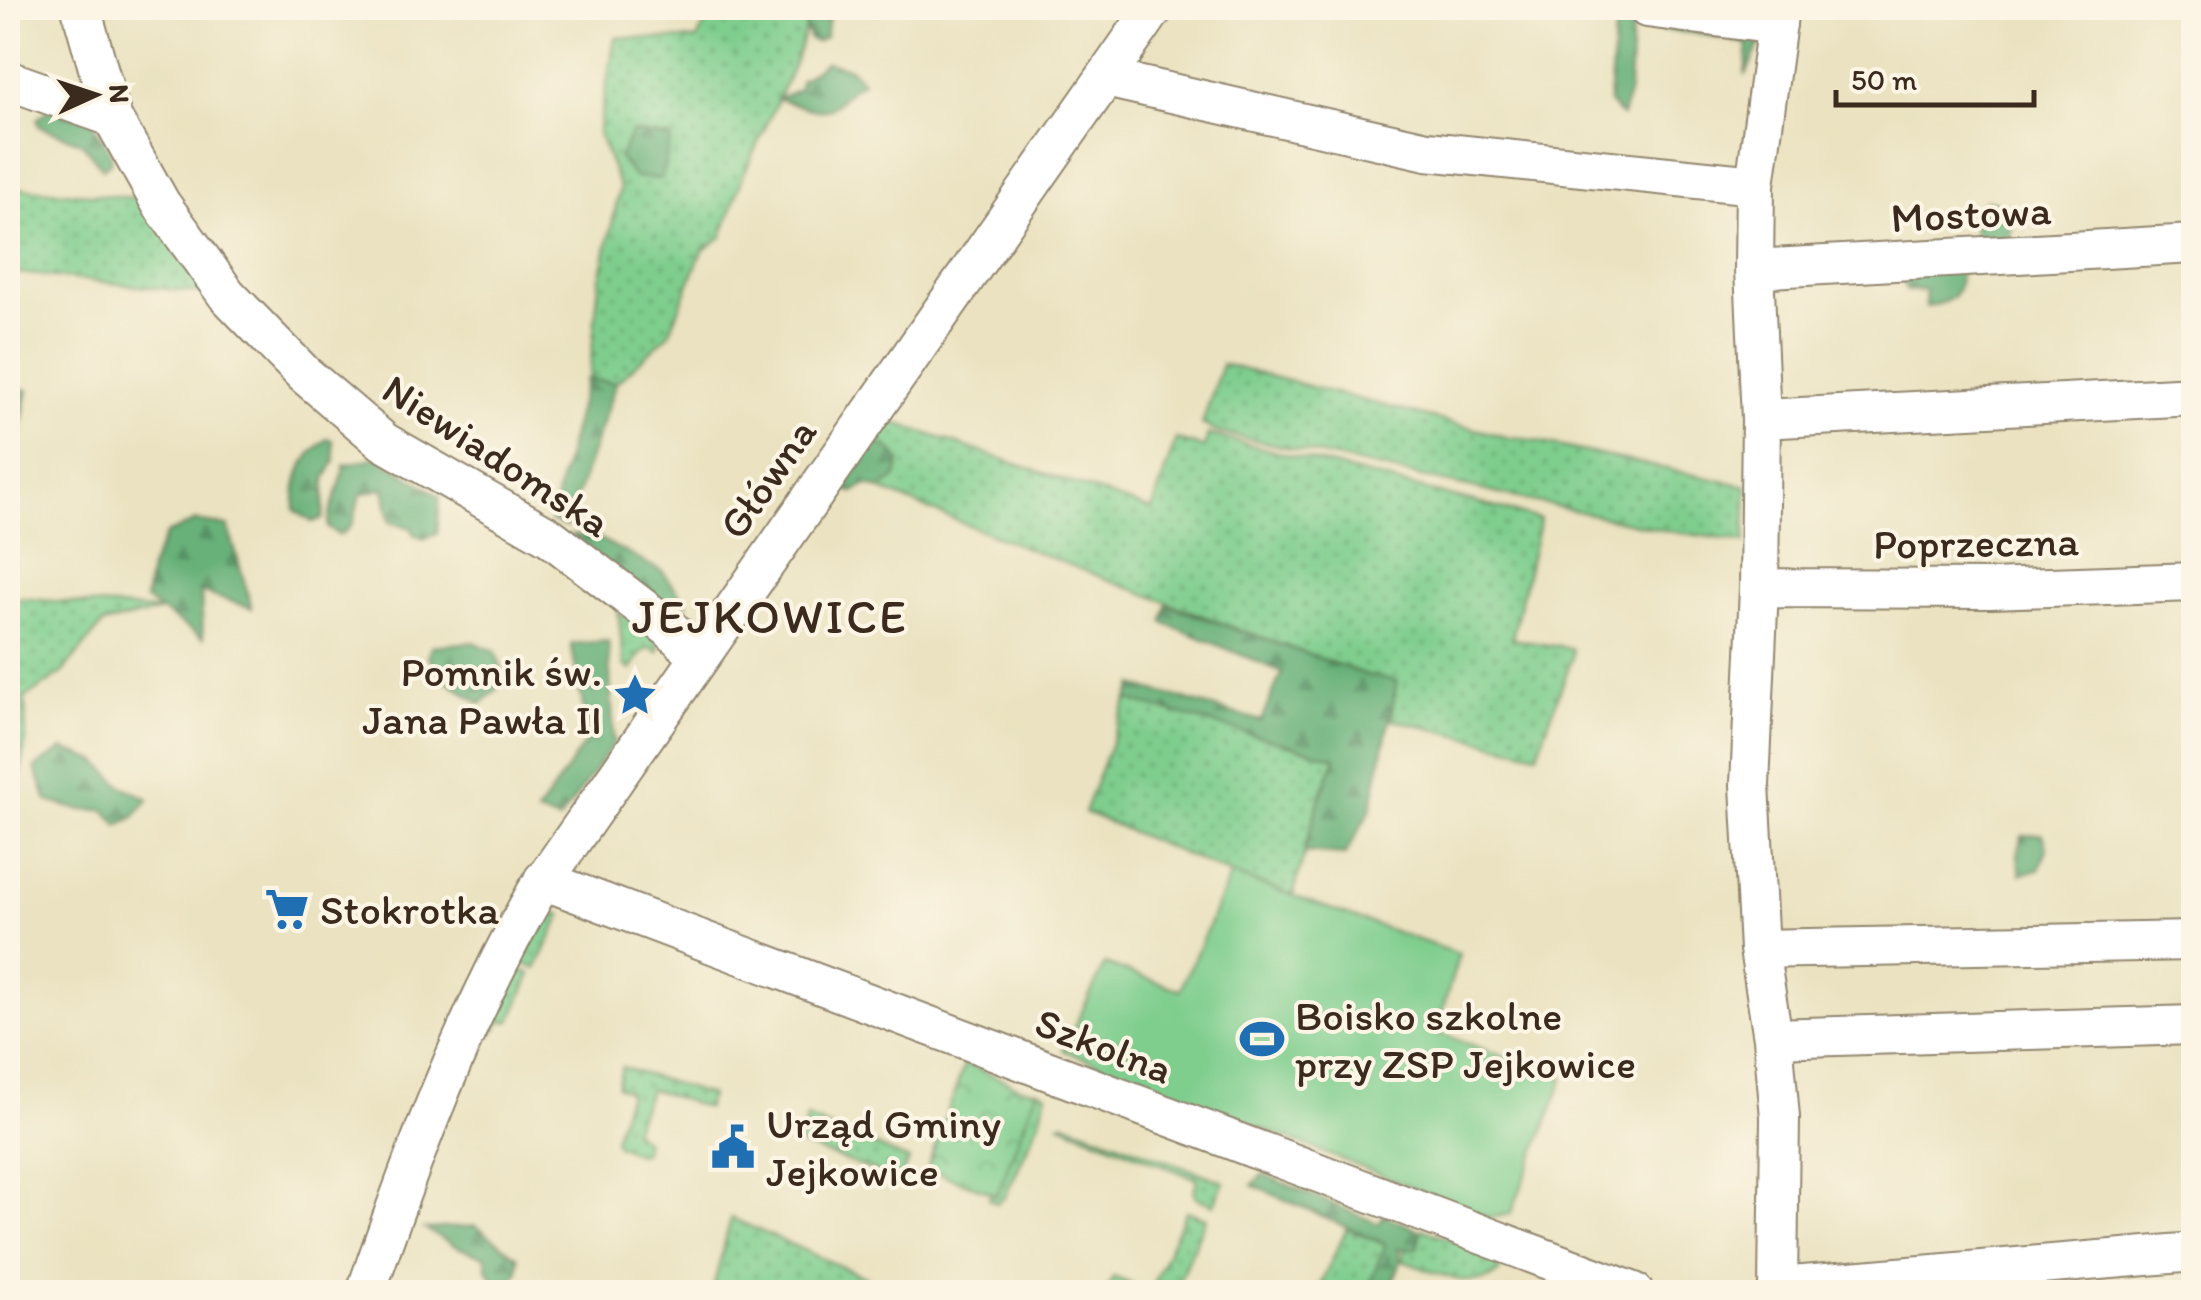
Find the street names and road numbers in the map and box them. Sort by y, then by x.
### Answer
street label: Mostowa [1889,184,2053,243]
street label: Niewiadomska [373,363,620,548]
street label: Główna [708,408,827,548]
street label: Poprzeczna [1873,515,2080,570]
street label: Szkolna [1028,996,1179,1095]

